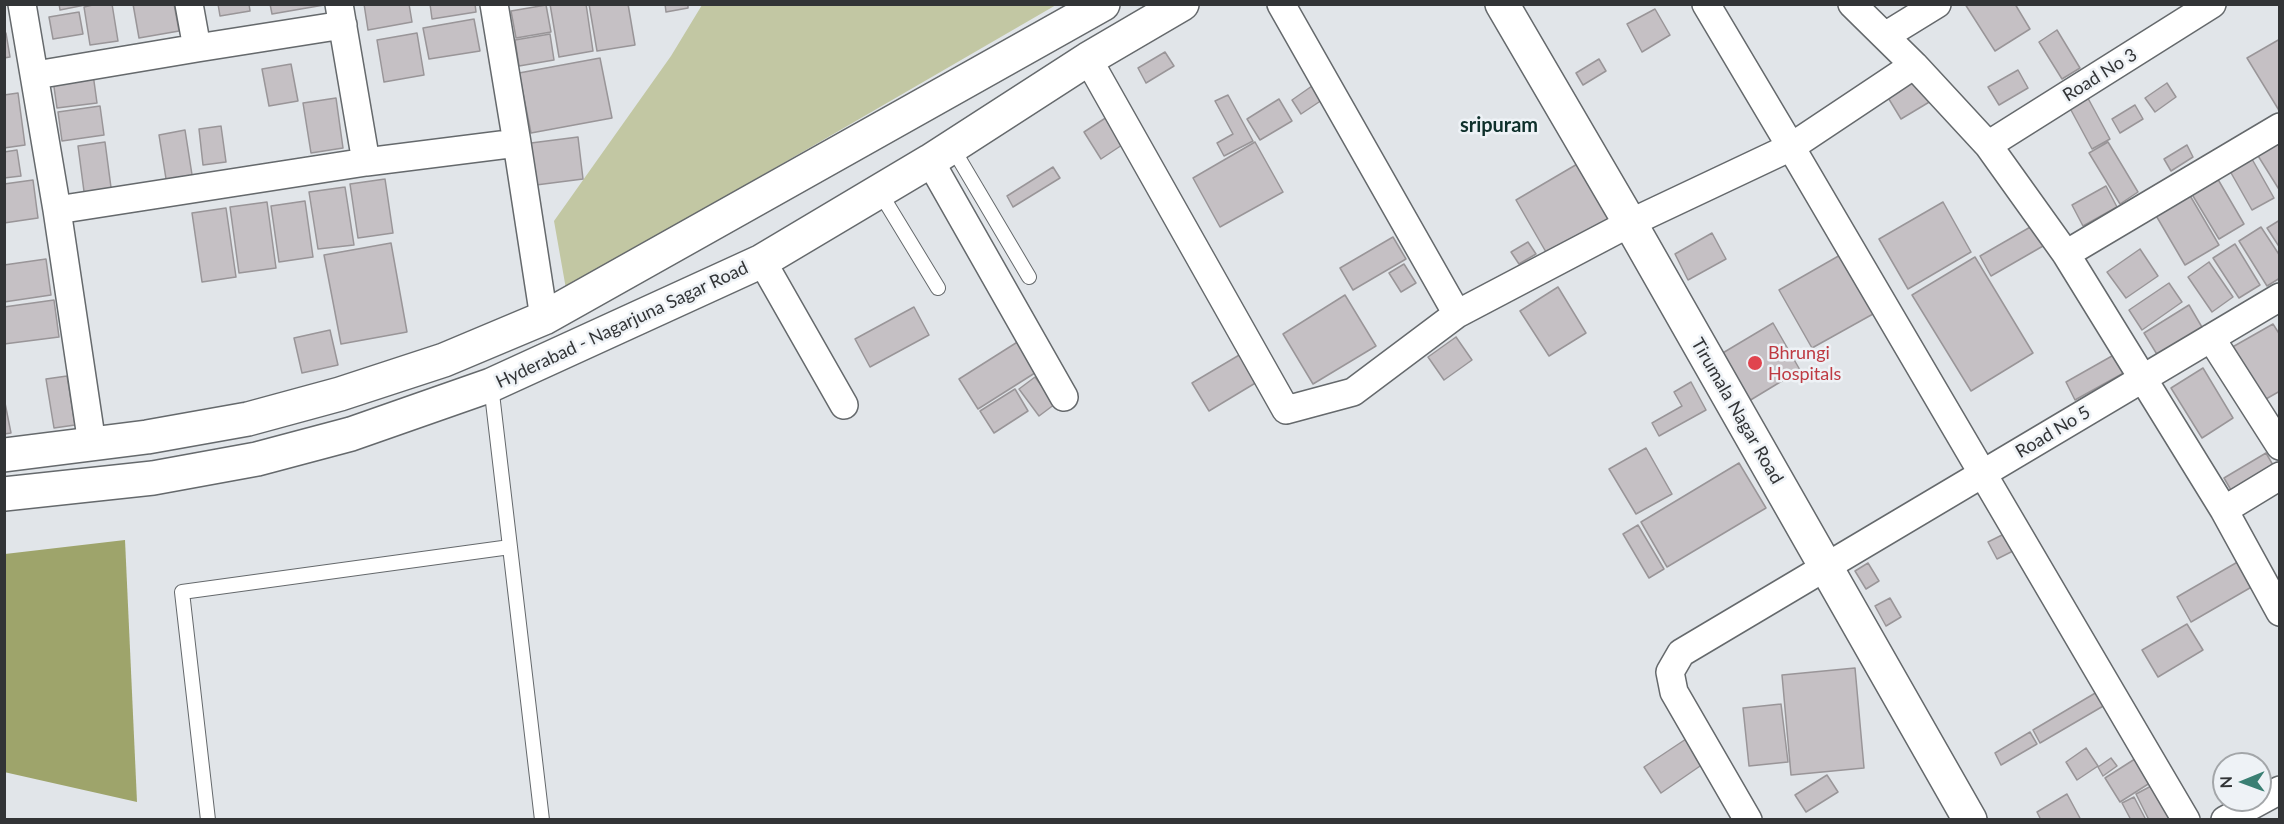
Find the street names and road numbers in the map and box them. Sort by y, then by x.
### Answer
street label: Road No 3 [2059,44,2141,106]
street label: Hyderabad - Nagarjuna Sagar Road [492,257,752,393]
street label: Tirumala Nagar Road [1686,334,1788,488]
street label: Road No 5 [2012,401,2094,463]

